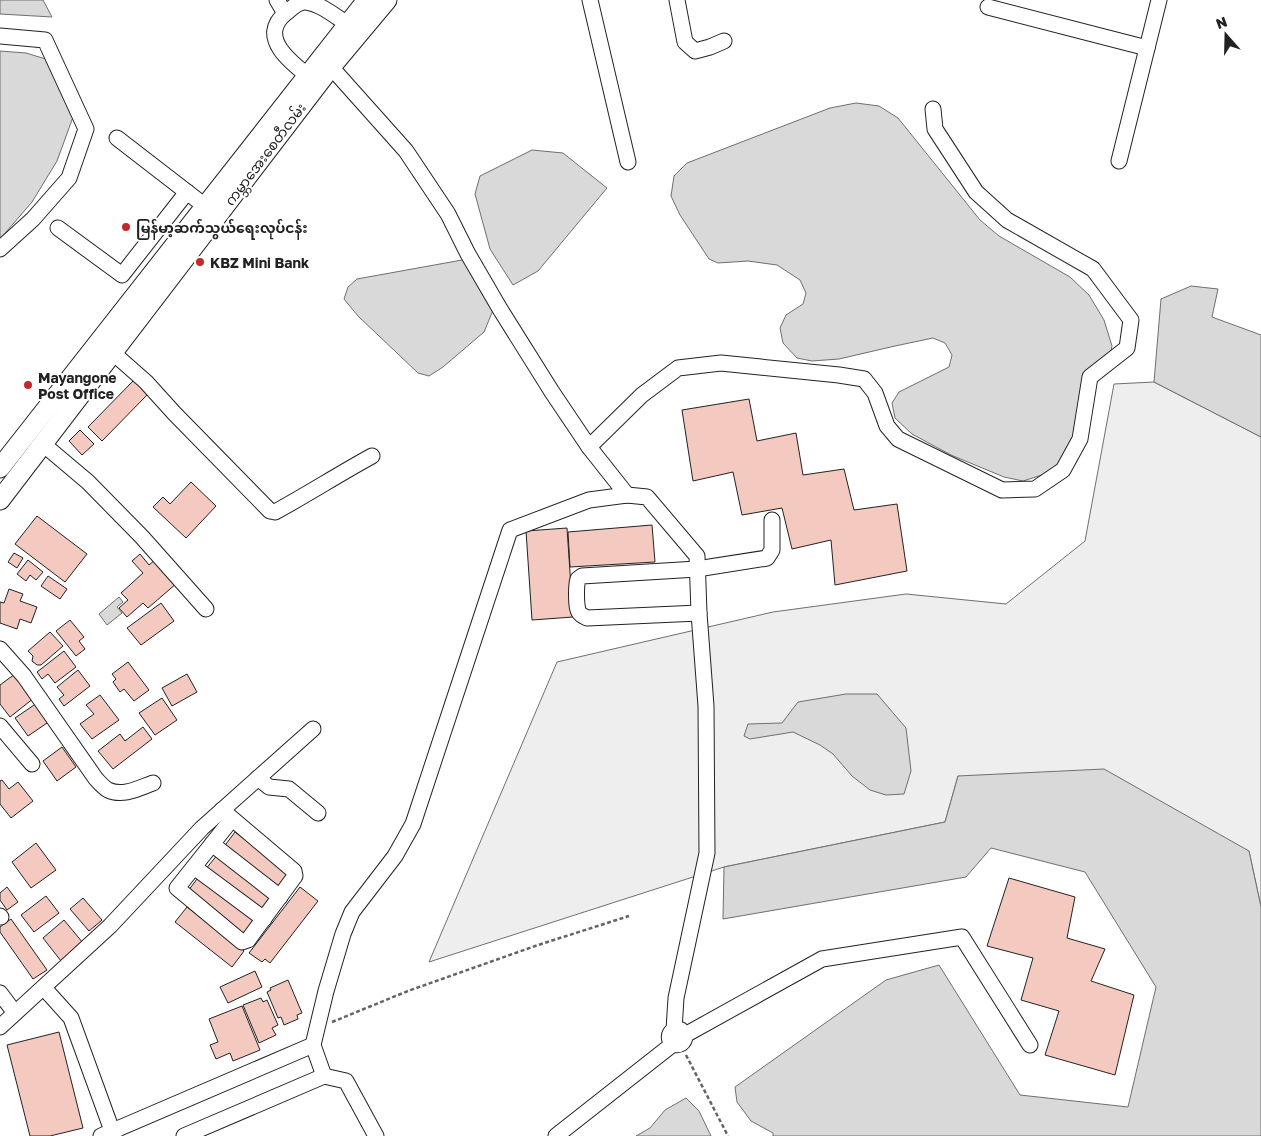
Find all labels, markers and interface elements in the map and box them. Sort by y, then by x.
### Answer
north arrow [1201,10,1251,60]
text: N [1213,13,1229,32]
street label: ကမ္ဘာအေးစေတီလမ်း [220,99,312,211]
place label: မြန်မာ့ဆက်သွယ်ရေးလုပ်ငန်း [136,218,308,240]
marker: မြန်မာ့ဆက်သွယ်ရေးလုပ်ငန်း [120,221,132,233]
place label: KBZ Mini Bank [210,254,309,271]
marker: KBZ Mini Bank [194,256,206,268]
place label: Mayangone Post Office [38,369,117,402]
marker: Mayangone Post Office [22,379,34,391]

